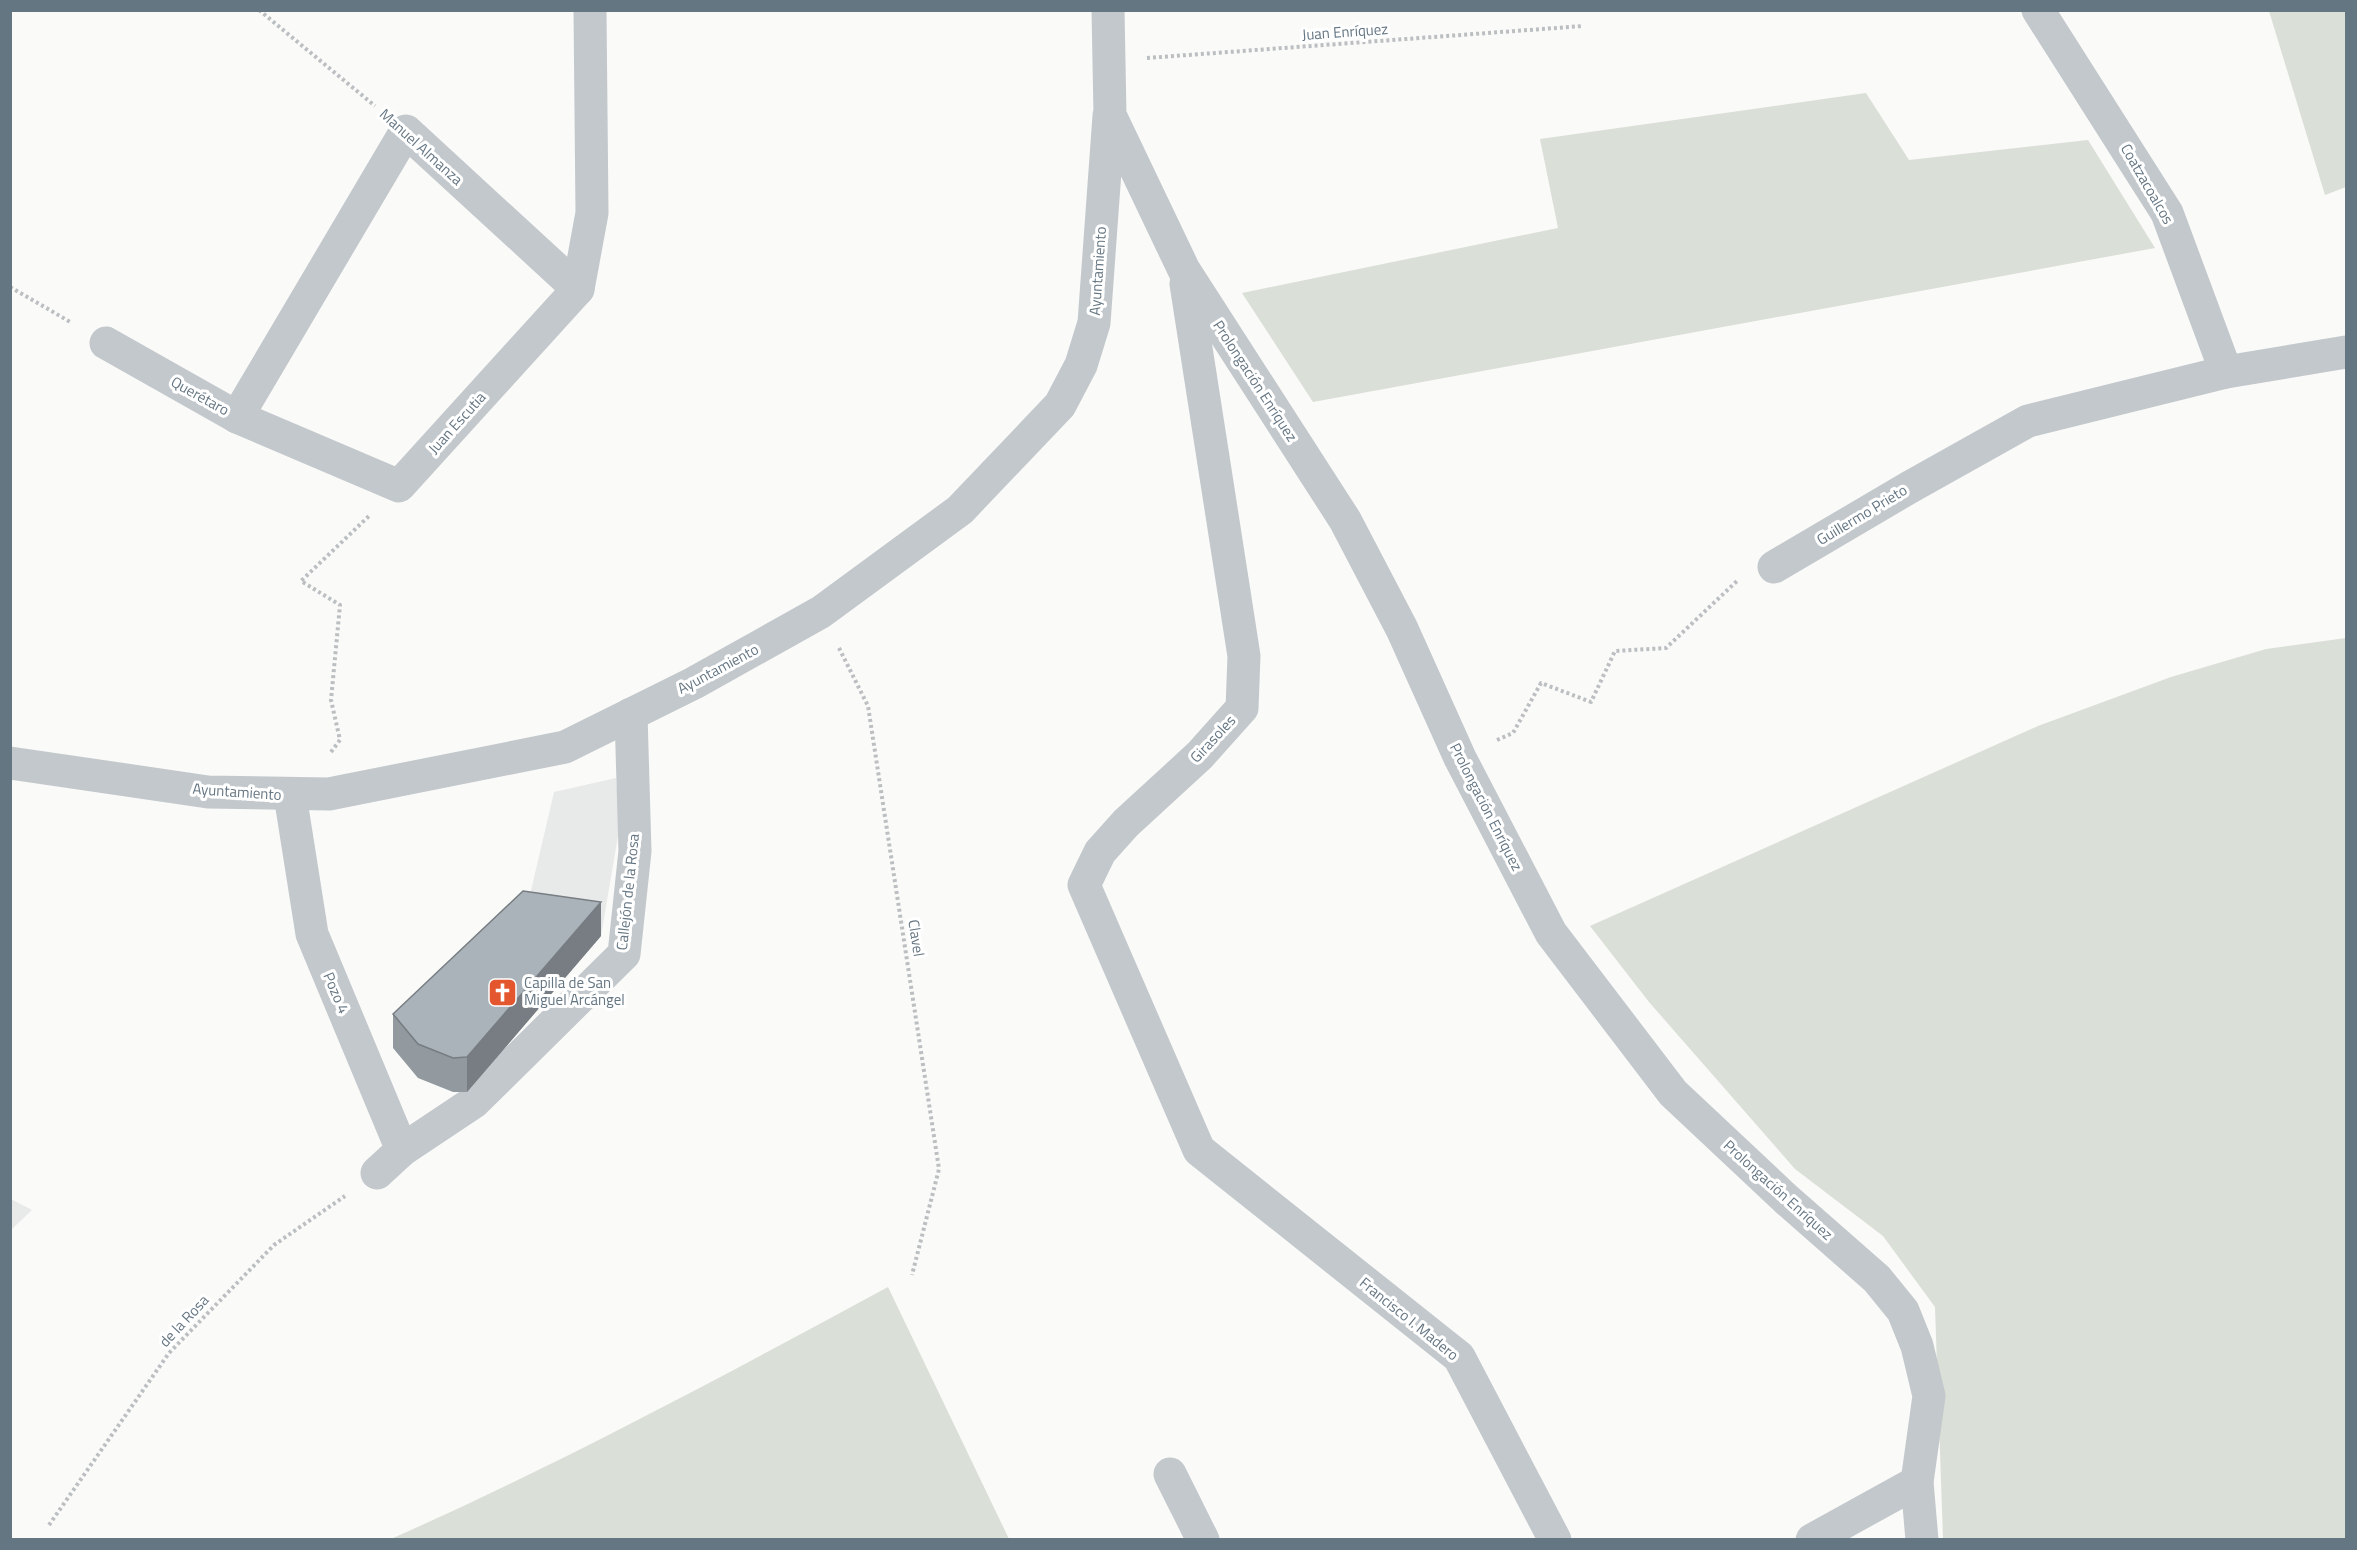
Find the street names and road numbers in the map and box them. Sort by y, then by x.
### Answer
street label: Juan Enríquez [1301,17,1389,46]
street label: Manuel Almanza [374,103,469,191]
street label: Coatzacoalcos [2115,139,2180,228]
street label: Ayuntamiento [1083,226,1112,316]
street label: Prolongación Enríquez [1207,315,1303,446]
street label: Querétaro [167,370,234,421]
street label: Juan Escutia [422,386,491,459]
street label: Guillermo Prieto [1812,478,1911,551]
street label: Ayuntamiento [673,637,763,700]
street label: Girasoles [1184,710,1241,768]
street label: Prolongación Enríquez [1444,739,1529,875]
street label: Ayuntamiento [192,777,282,806]
street label: Callejón de la Rosa [610,832,645,952]
street label: Clavel [902,918,931,958]
street label: Pozo 4 [317,968,355,1017]
street label: Prolongación Enríquez [1718,1134,1838,1245]
street label: Francisco I. Madero [1355,1271,1464,1366]
street label: de la Rosa [153,1289,214,1352]

